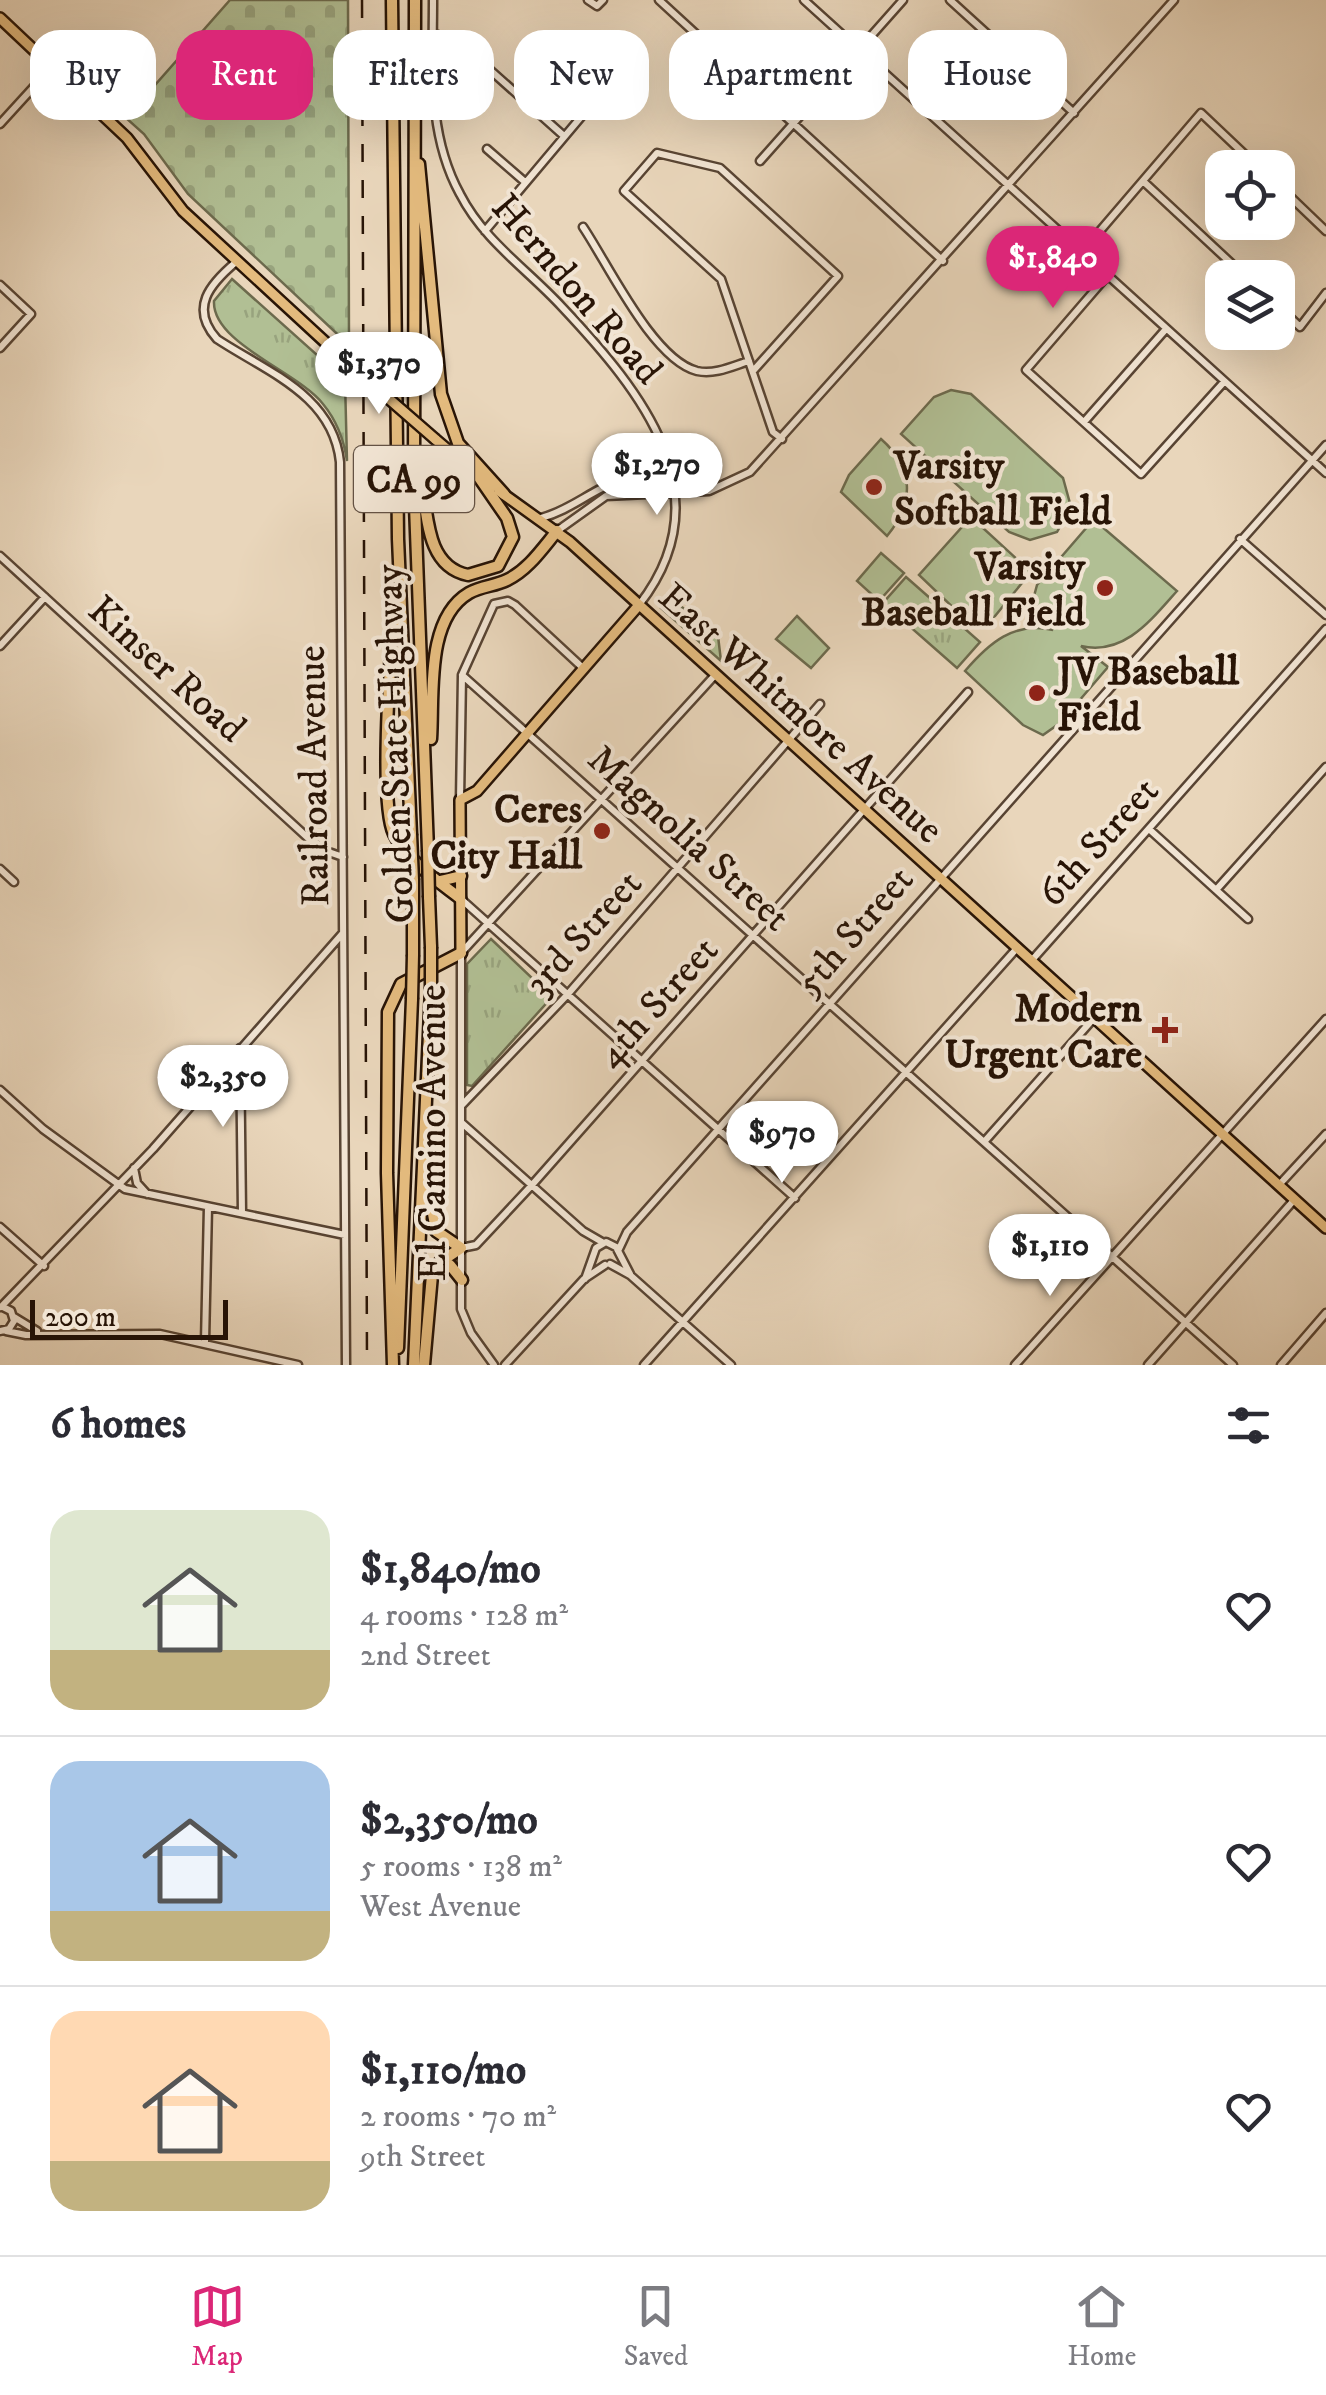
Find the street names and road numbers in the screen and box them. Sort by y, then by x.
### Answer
street label: Herndon Road [479,184,672,396]
road number: CA 99 [354,446,474,512]
street label: Golden State Highway [365,562,427,924]
street label: East Whitmore Avenue [647,573,953,855]
street label: Kinser Road [77,586,255,754]
street label: Railroad Avenue [288,645,342,907]
street label: Magnolia Street [576,735,800,943]
street label: 6th Street [1028,768,1171,918]
street label: 5th Street [785,856,926,1008]
street label: 3rd Street [515,860,654,1008]
street label: 4th Street [586,927,730,1079]
street label: El Camino Avenue [409,985,459,1282]

